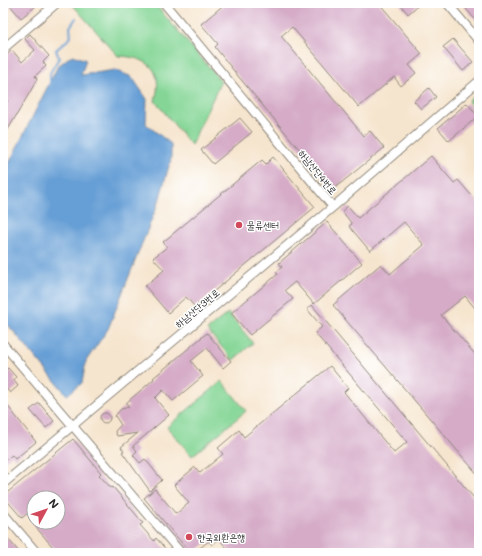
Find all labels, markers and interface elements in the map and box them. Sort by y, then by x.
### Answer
street label: 하남산단4번로 [296,147,340,197]
place label: 물류센터 [247,218,279,232]
marker: 물류센터 [234,220,244,230]
street label: 하남산단3번로 [172,285,222,331]
north arrow [26,490,66,530]
text: N [46,495,62,511]
place label: 한국외환은행 [197,530,245,544]
marker: 한국외환은행 [184,532,194,542]

